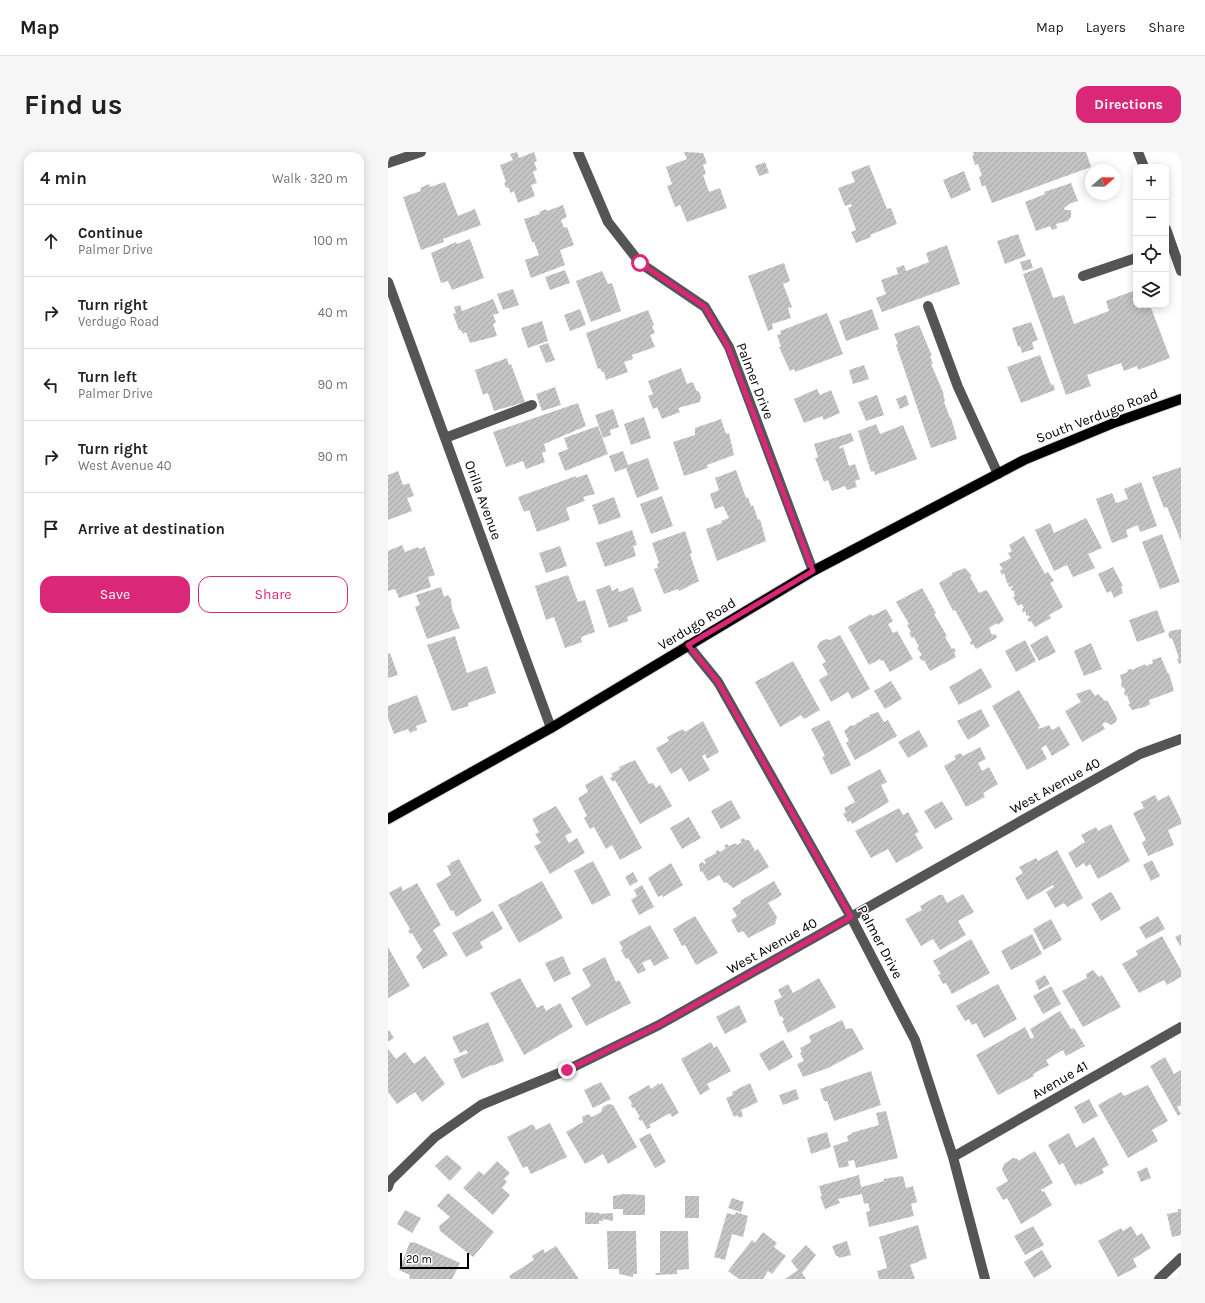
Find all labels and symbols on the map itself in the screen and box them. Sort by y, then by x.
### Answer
north arrow [1085,164,1121,200]
route start [631,254,649,272]
street label: Palmer Drive [733,340,777,422]
street label: South Verdugo Road [1034,385,1160,447]
street label: Orilla Avenue [461,458,505,542]
street label: Verdugo Road [655,594,739,654]
street label: West Avenue 40 [1007,754,1103,818]
street label: Palmer Drive [854,902,906,982]
street label: West Avenue 40 [724,914,820,978]
street label: Avenue 41 [1029,1057,1091,1103]
route end [558,1061,576,1079]
scale bar [400,1251,469,1270]

